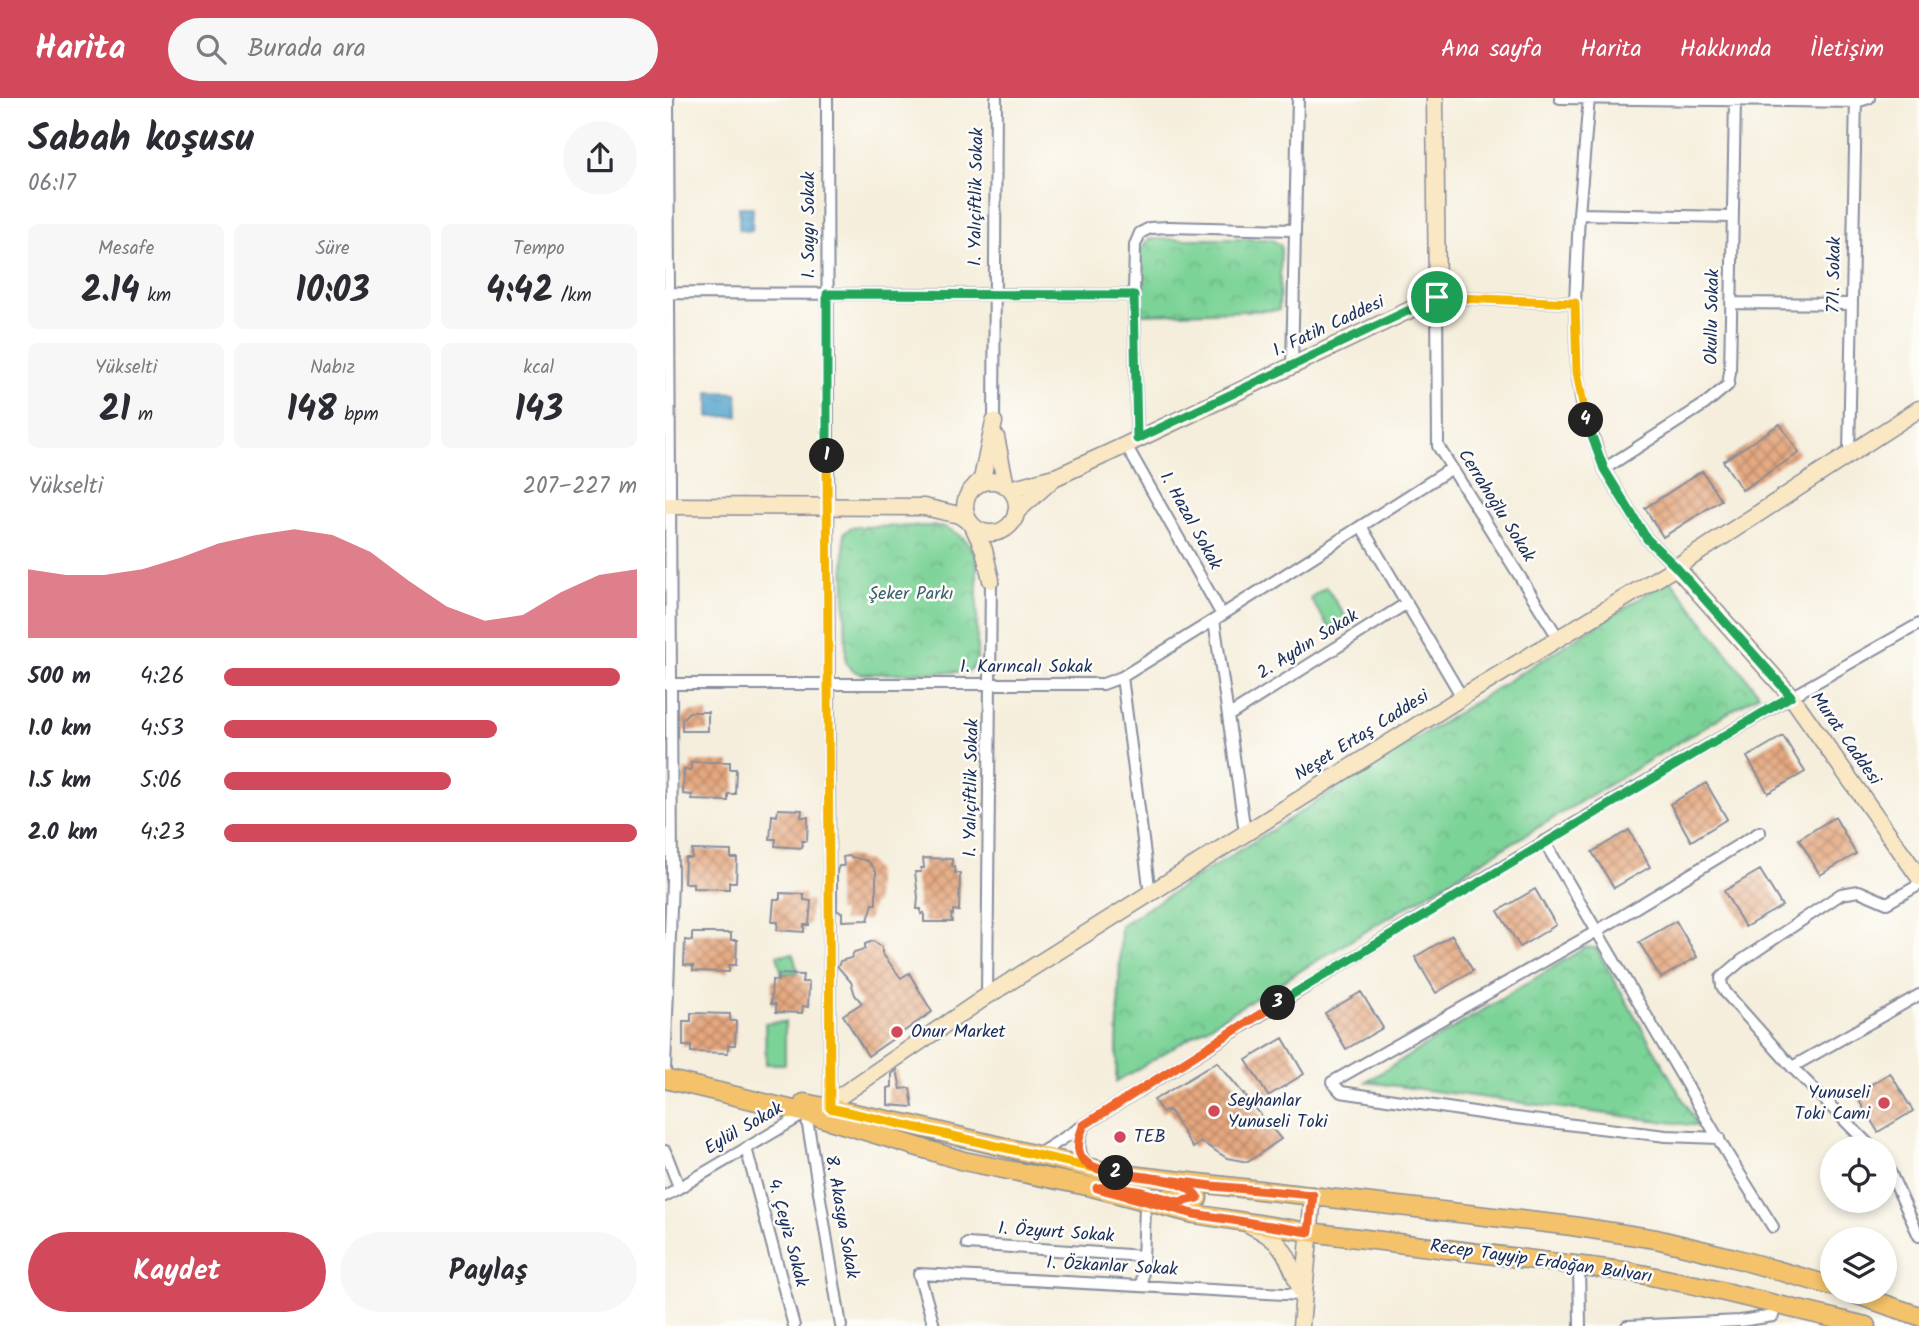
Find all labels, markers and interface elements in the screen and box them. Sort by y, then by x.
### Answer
search box [168,18,658,81]
text: Harita [35,23,126,76]
text: Burada ara [248,28,366,70]
icon: search [192,30,230,68]
text: Ana sayfa [1441,30,1542,69]
text: Harita [1580,30,1642,69]
text: Hakkında [1680,30,1772,69]
text: İletişim [1810,30,1884,69]
text: Sabah koşusu [28,110,254,170]
button: share [563,121,637,195]
street label: 1. Yalıçiftlik Sokak [961,127,993,266]
text: 06:17 [28,166,76,202]
street label: 1. Saygı Sokak [795,171,824,279]
text: Mesafe [98,234,154,264]
text: Süre [315,234,350,264]
text: Tempo [513,234,565,264]
street label: 771. Sokak [1820,236,1850,314]
text: 2.14 [81,264,140,320]
text: 10:03 [295,264,370,320]
text: 4:42 [486,264,553,320]
pin [1407,267,1467,327]
street label: Okullu Sokak [1698,268,1728,365]
icon: arrive [1418,278,1456,316]
text: km [140,281,171,311]
text: /km [553,281,592,311]
street label: 1. Fatih Caddesi [1268,288,1390,366]
text: Yükselti [95,353,157,383]
text: Nabız [310,353,355,383]
text: kcal [523,353,554,383]
text: 21 [99,383,130,439]
text: 148 [286,383,337,439]
text: 143 [514,383,563,439]
text: m [130,400,153,430]
text: bpm [337,400,379,430]
pin: 4 [1569,402,1604,438]
text: 4 [1580,404,1591,434]
pin: 1 [809,438,845,474]
text: 1 [824,440,829,470]
street label: Cerrahoğlu Sokak [1450,444,1543,569]
street label: 1. Hazal Sokak [1151,466,1229,576]
text: Yükselti [28,469,103,505]
text: 207–227 m [523,469,637,505]
park label: Şeker Parkı [869,580,953,609]
street label: 2. Aydın Sokak [1252,602,1365,688]
street label: 1. Karıncalı Sokak [960,653,1093,682]
text: 500 m [28,659,91,695]
text: 4:26 [140,659,184,695]
street label: Neşet Ertaş Caddesi [1289,682,1436,789]
street label: Murat Caddesi [1802,686,1888,792]
text: 1.0 km [28,711,91,747]
text: 4:53 [140,711,184,747]
street label: 1. Yalıçiftlik Sokak [956,718,988,857]
text: 1.5 km [28,763,91,799]
text: 5:06 [140,763,182,799]
text: 2.0 km [28,815,98,851]
text: 4:23 [140,815,185,851]
pin: 3 [1261,986,1295,1020]
text: 3 [1272,987,1283,1017]
place label: Onur Market [911,1018,1007,1047]
marker: Onur Market [889,1024,905,1040]
place label: Yunuseli Toki Cami [1794,1079,1871,1129]
place label: Seyhanlar Yunuseli Toki [1228,1087,1328,1137]
street label: Eylül Sokak [699,1094,789,1163]
marker: Yunuseli Toki Cami [1876,1095,1892,1111]
marker: Seyhanlar Yunuseli Toki [1206,1103,1222,1119]
place label: TEB [1134,1123,1166,1152]
marker: TEB [1112,1129,1128,1145]
map controls [1820,1136,1897,1304]
button: locate [1820,1136,1897,1213]
street label: 8. Akasya Sokak [816,1153,866,1282]
pin: 2 [1099,1156,1133,1190]
text: 2 [1110,1157,1121,1187]
street label: 4. Çeyiz Sokak [759,1176,816,1291]
street label: 1. Özyurt Sokak [997,1214,1116,1252]
button: layers [1820,1227,1897,1304]
button: Kaydet [28,1232,326,1312]
button: Paylaş [340,1232,637,1312]
street label: Recep Tayyip Erdoğan Bulvarı [1428,1232,1654,1292]
street label: 1. Özkanlar Sokak [1046,1249,1179,1285]

